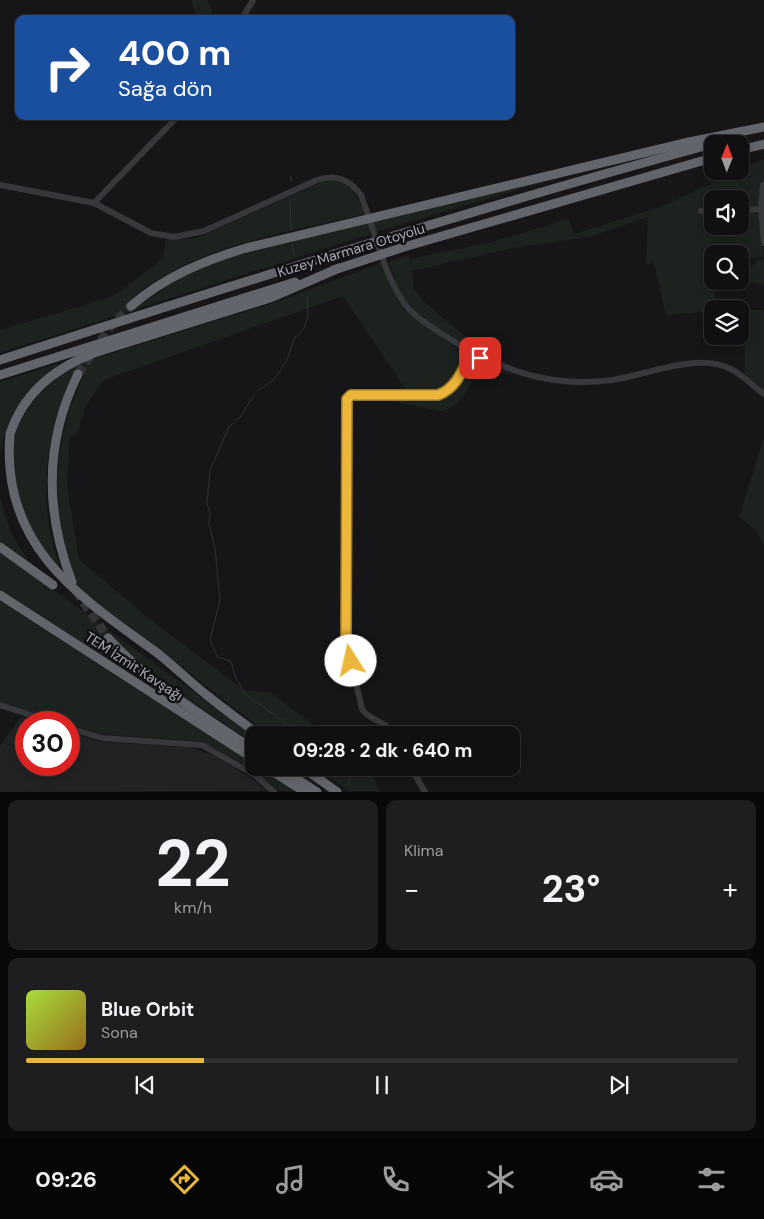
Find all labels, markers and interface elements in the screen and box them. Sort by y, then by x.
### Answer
text: 400 m [118,30,231,76]
icon: right [35,35,100,100]
text: Sağa dön [118,74,212,103]
north arrow [704,135,749,180]
map controls [704,135,749,345]
button: sound [704,190,749,235]
street label: Kuzey Marmara Otoyolu [275,219,427,281]
button: search [704,245,749,290]
button: layers [704,300,749,345]
pin [459,337,501,379]
icon: arrive [466,344,494,372]
street label: TEM İzmit Kavşağı [81,628,187,704]
position arrow [324,634,376,686]
speed limit sign: 30 [15,711,80,776]
text: 09:28 · 2 dk · 640 m [293,738,472,763]
text: 22 [155,822,231,906]
text: Klima [404,840,443,861]
text: 23° [542,864,600,914]
text: − [404,871,419,908]
text: + [723,871,738,908]
text: km/h [174,897,212,918]
text: Blue Orbit [101,997,194,1022]
text: Sona [101,1022,138,1043]
icon: previous [131,1071,159,1099]
icon: pause [368,1071,396,1099]
icon: next [605,1071,633,1099]
icon: directions [167,1162,202,1197]
icon: music [273,1162,308,1197]
icon: phone [378,1162,413,1197]
icon: climate [483,1162,518,1197]
icon: car [589,1162,624,1197]
icon: filters [694,1162,729,1197]
text: 09:26 [35,1165,97,1194]

